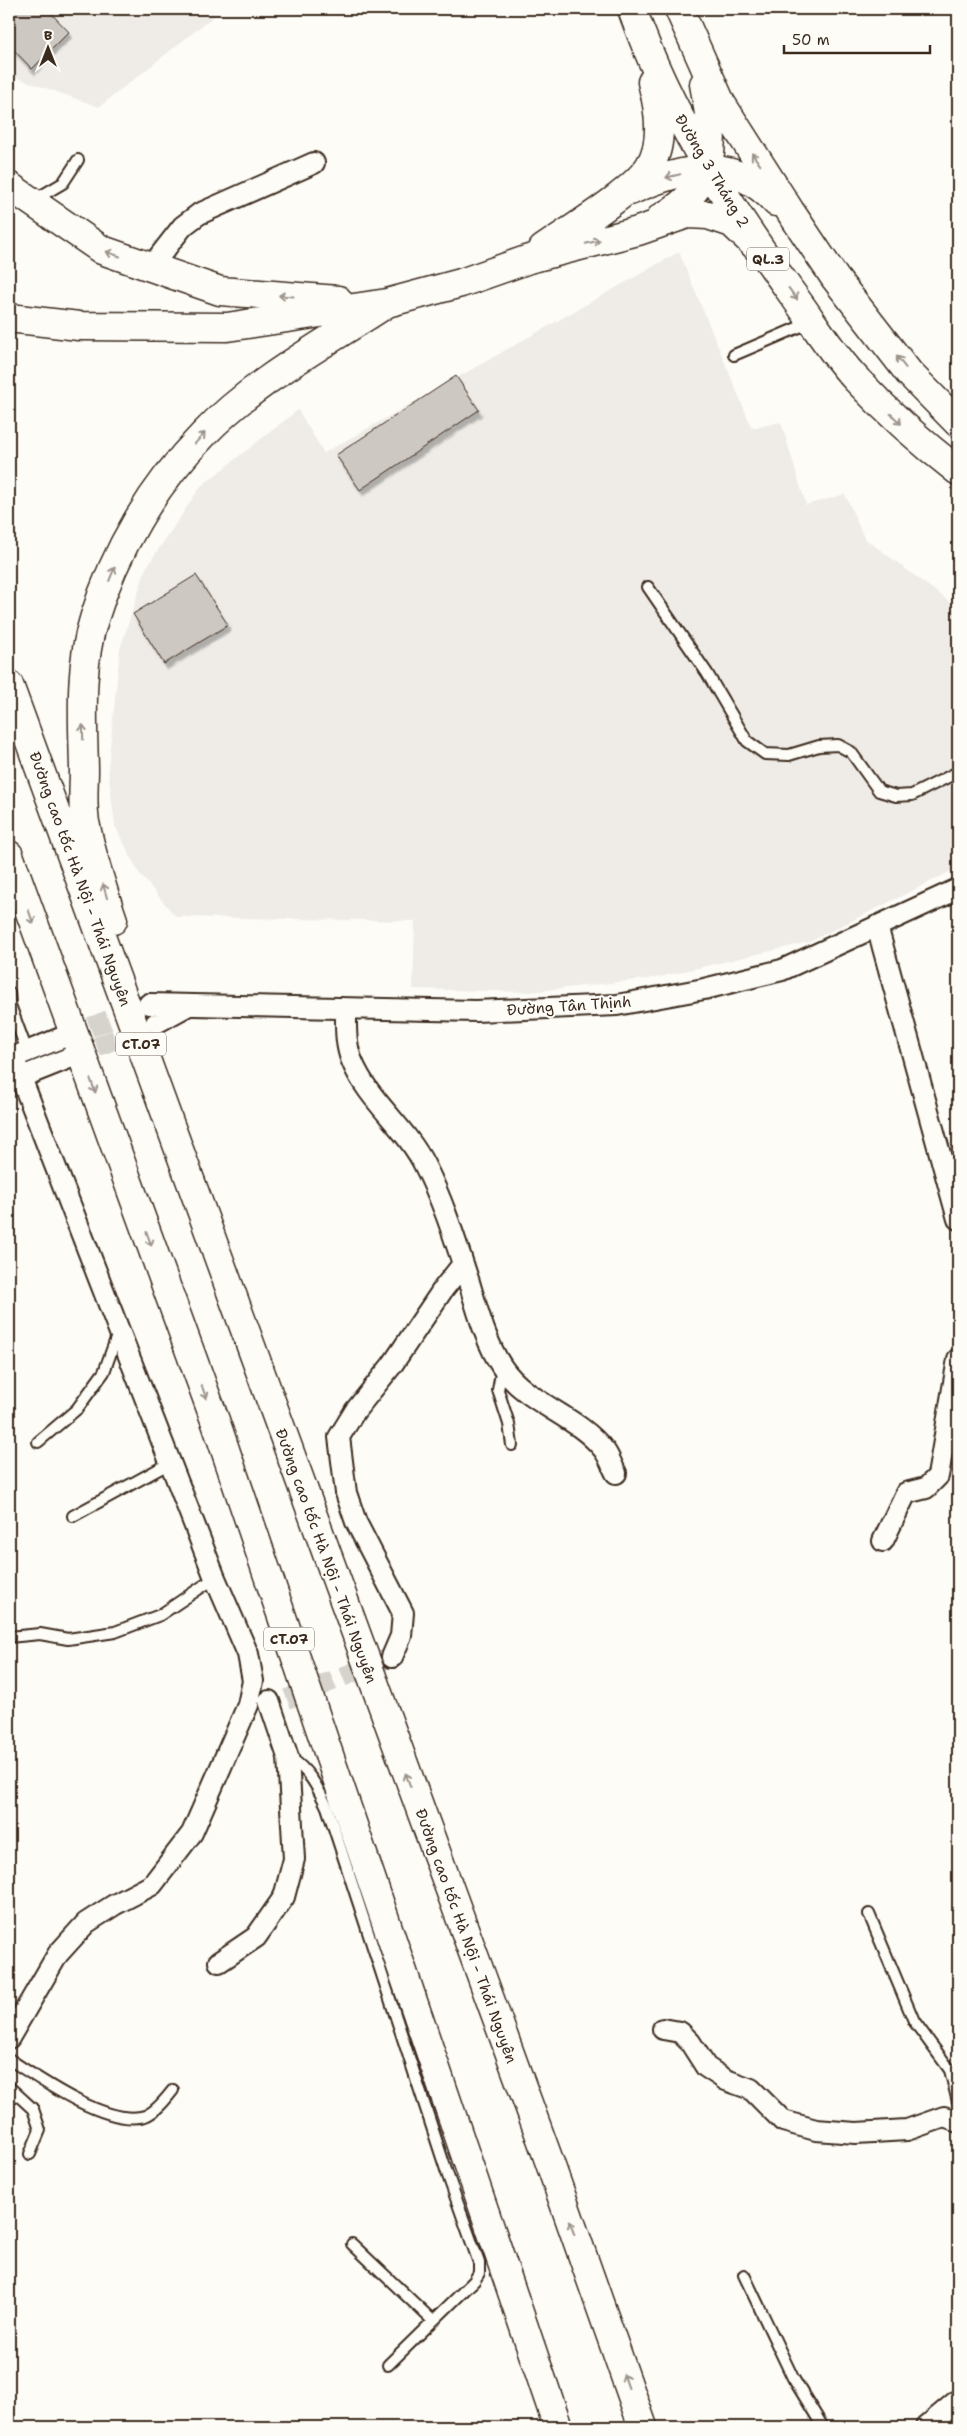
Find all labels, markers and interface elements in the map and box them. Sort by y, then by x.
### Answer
north arrow [22,22,72,72]
scale bar [784,22,931,54]
text: B [44,26,53,44]
text: 50 m [792,30,830,50]
street label: Đường 3 Tháng 2 [670,111,754,231]
one-way arrow [751,152,761,166]
one-way arrow [665,172,681,181]
one-way arrow [584,237,600,246]
one-way arrow [105,248,121,258]
road number: QL.3 [747,248,789,270]
one-way arrow [788,287,798,301]
one-way arrow [279,291,295,301]
one-way arrow [895,356,906,369]
one-way arrow [889,413,902,425]
one-way arrow [194,432,206,445]
one-way arrow [108,567,117,582]
one-way arrow [79,724,88,740]
street label: Đường cao tốc Hà Nội - Thái Nguyên [24,749,136,1009]
one-way arrow [100,884,109,900]
one-way arrow [27,909,36,924]
street label: Đường Tân Thịnh [506,992,632,1020]
road number: CT.07 [116,1032,166,1056]
one-way arrow [89,1078,98,1094]
one-way arrow [145,1231,154,1246]
one-way arrow [200,1383,209,1399]
street label: Đường cao tốc Hà Nội - Thái Nguyên [270,1426,382,1686]
road number: CT.07 [264,1628,314,1650]
one-way arrow [403,1772,412,1788]
street label: Đường cao tốc Hà Nội - Thái Nguyên [410,1806,522,2066]
one-way arrow [567,2221,576,2236]
one-way arrow [621,2374,630,2390]

